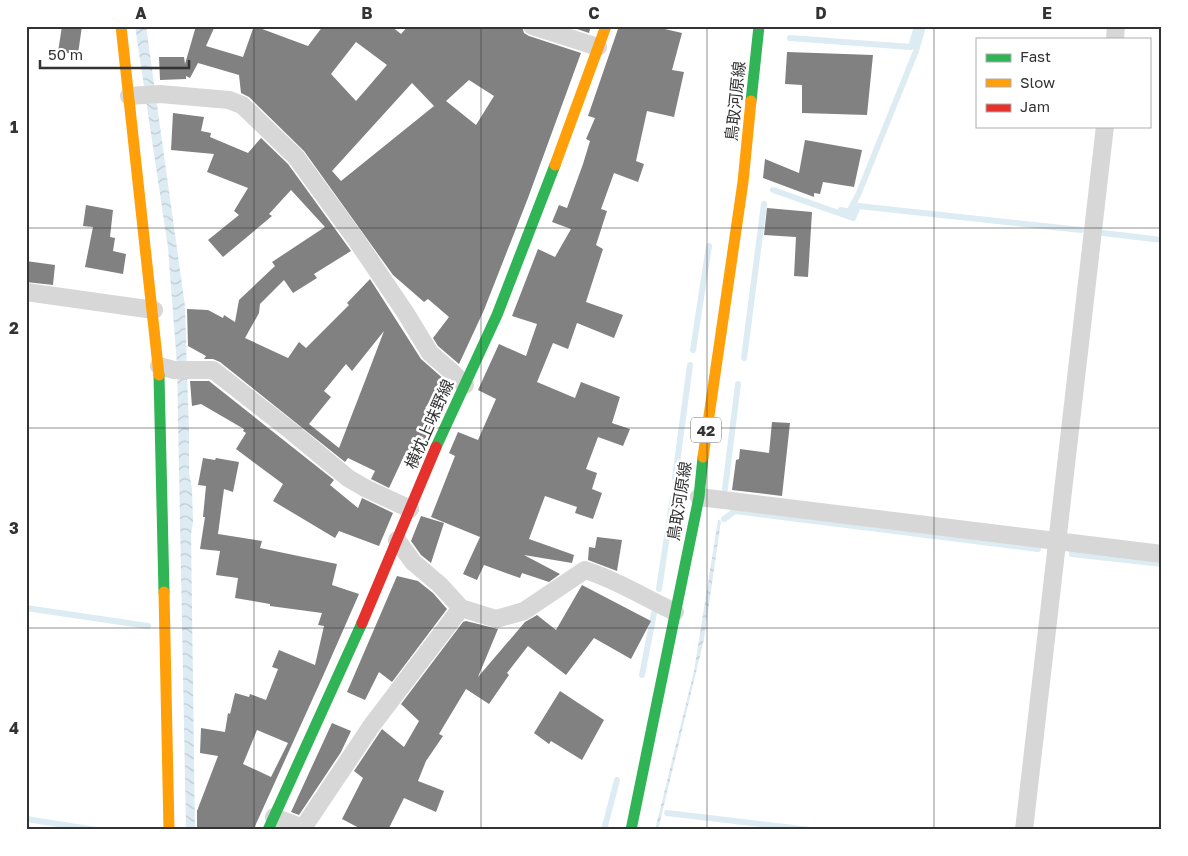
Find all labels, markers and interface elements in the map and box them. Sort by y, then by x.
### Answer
text: A [135,3,147,23]
text: B [361,3,373,23]
text: C [588,3,600,23]
text: D [815,3,827,23]
text: E [1042,3,1052,23]
scale bar [40,38,189,70]
legend [976,38,1150,128]
text: 50 m [48,45,83,63]
text: Fast [1020,47,1051,65]
street label: 鳥取河原線 [721,60,749,142]
text: Slow [1020,73,1055,91]
text: Jam [1020,97,1050,115]
text: 1 [10,117,18,137]
text: 2 [9,318,19,338]
street label: 横枕上味野線 [400,376,458,472]
road number: 42 [691,418,721,442]
street label: 鳥取河原線 [663,460,695,542]
text: 3 [9,518,19,538]
text: 4 [9,718,19,738]

